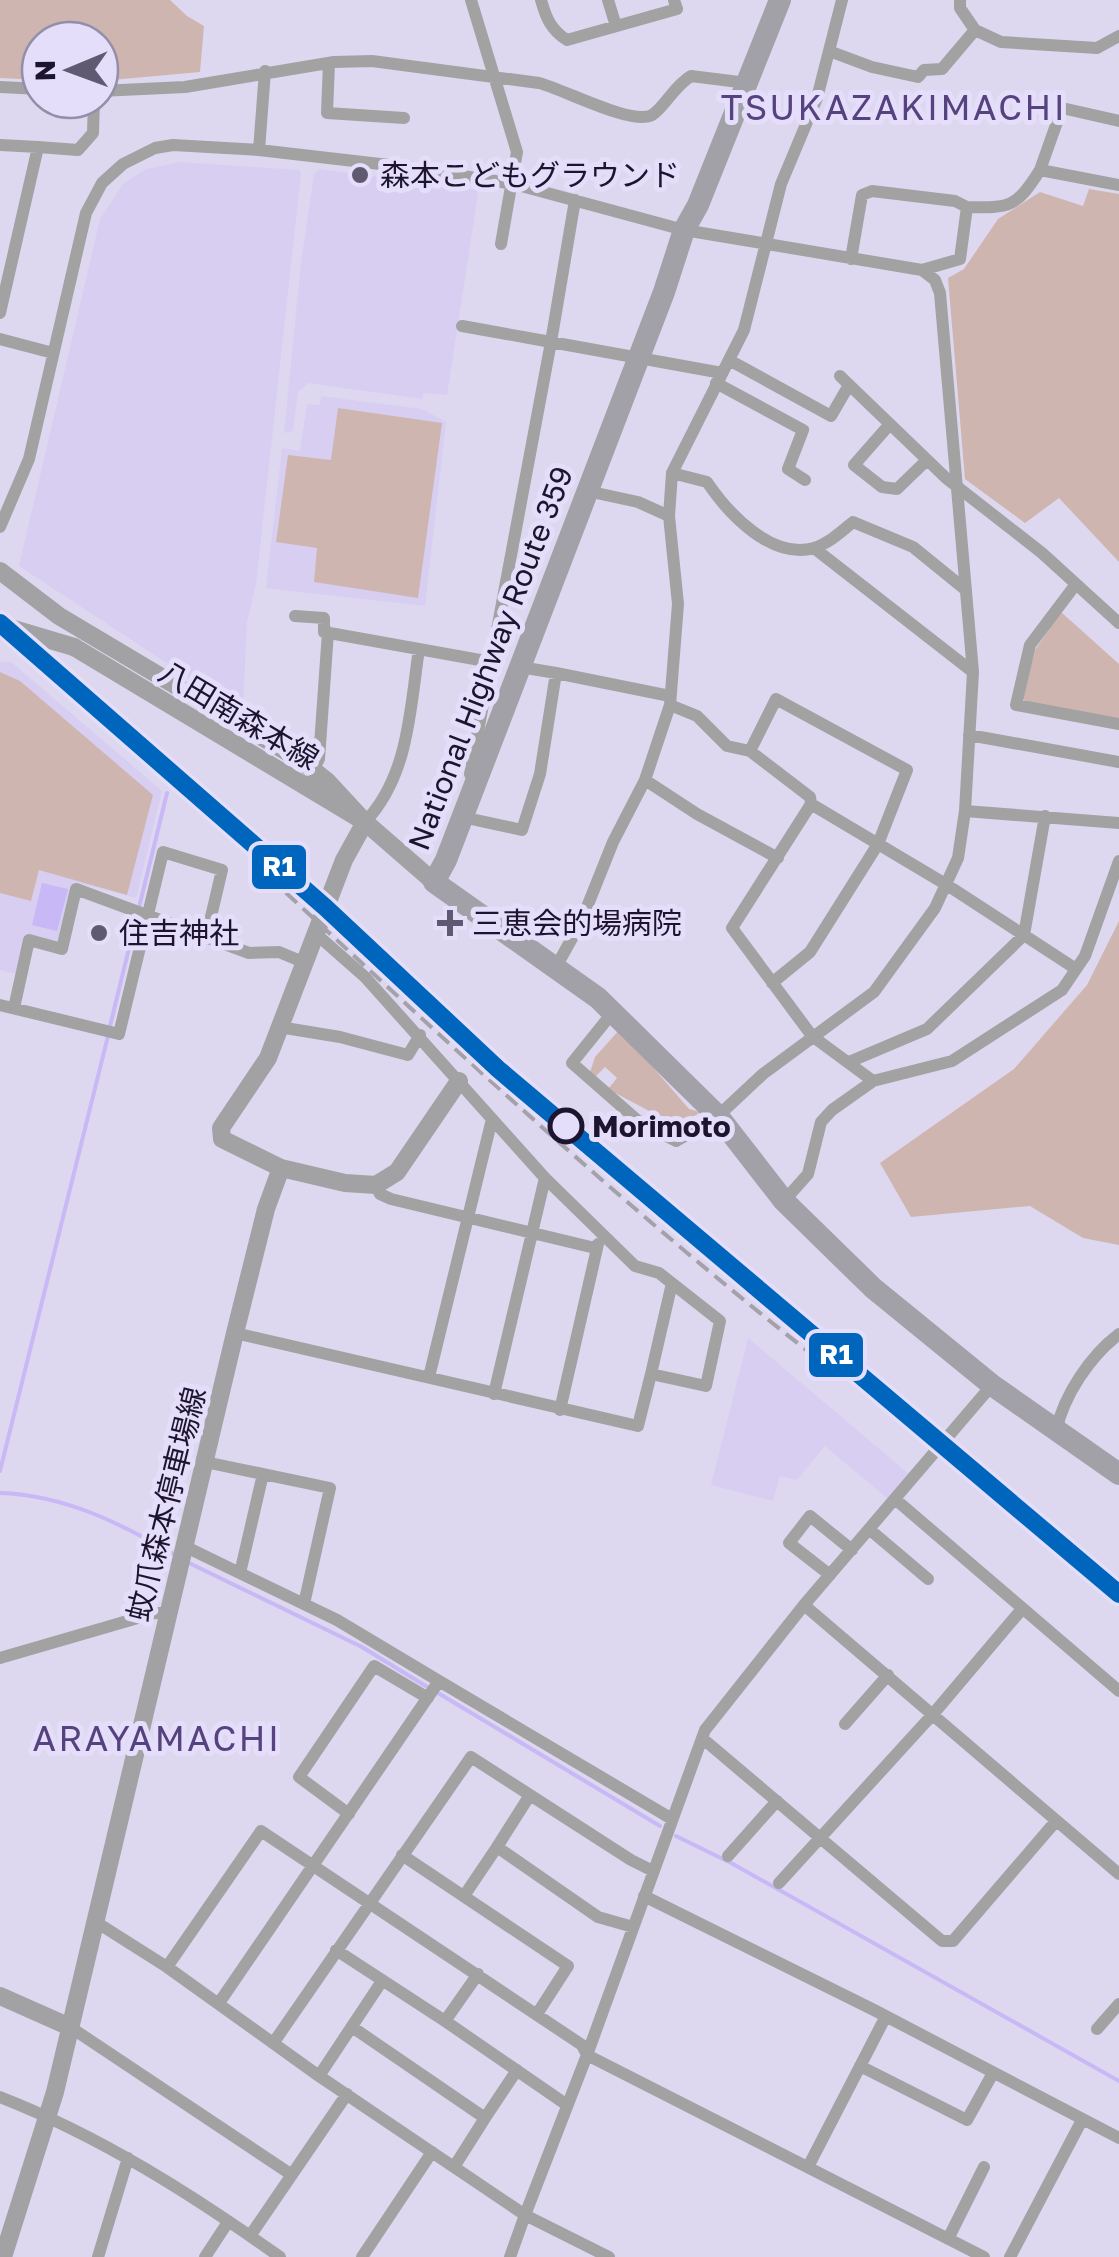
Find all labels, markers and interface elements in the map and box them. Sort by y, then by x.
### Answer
north arrow [20,20,120,120]
text: N [28,60,61,81]
district label: TSUKAZAKIMACHI [721,86,1067,128]
place label: 森本こどもグラウンド [380,157,680,193]
marker: 森本こどもグラウンド [349,164,371,186]
street label: National Highway Route 359 [400,461,580,855]
street label: 八田南森本線 [153,653,325,777]
line badge: R1 [250,843,308,891]
text: R1 [262,849,296,882]
place label: 三恵会的場病院 [472,905,682,941]
marker: 三恵会的場病院 [437,910,463,936]
place label: 住吉神社 [119,915,239,951]
marker: 住吉神社 [88,922,110,944]
place label: Morimoto [592,1108,731,1144]
marker: Morimoto [549,1109,583,1143]
line badge: R1 [807,1331,865,1379]
text: R1 [819,1337,853,1370]
street label: 蚊爪森本停車場線 [120,1383,212,1625]
district label: ARAYAMACHI [33,1717,281,1759]

